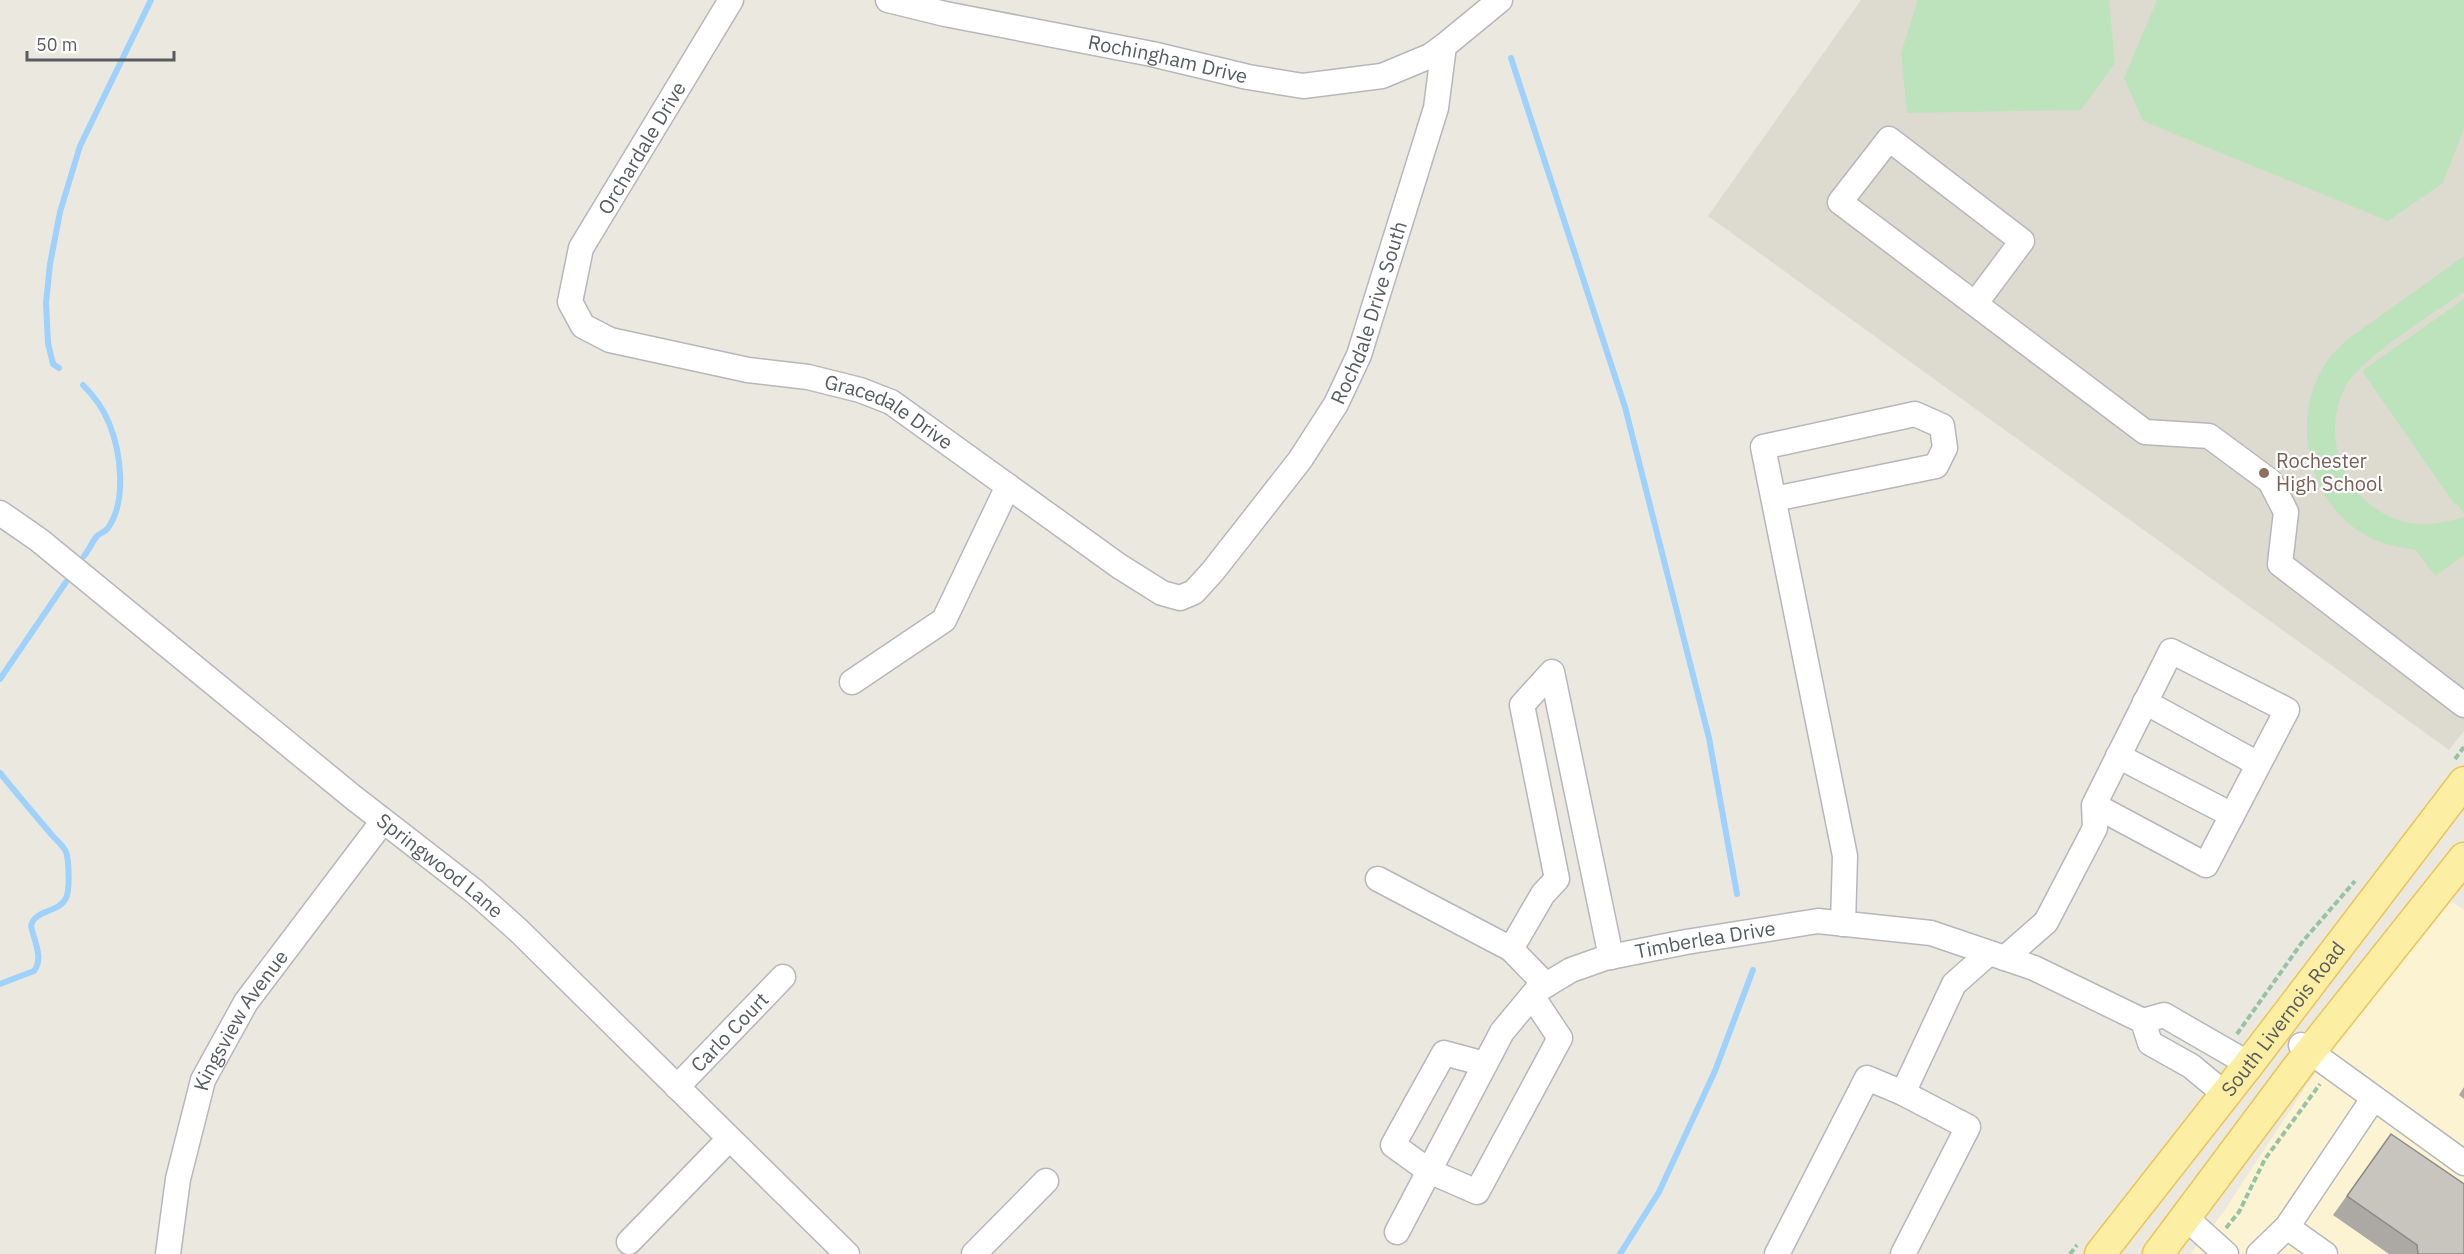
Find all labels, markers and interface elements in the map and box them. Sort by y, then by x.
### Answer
scale bar [27,24,174,62]
street label: Rochingham Drive [1086,28,1250,89]
text: 50 m [36,33,78,56]
street label: Orchardale Drive [591,76,692,219]
street label: Rochdale Drive South [1324,218,1413,408]
street label: Gracedale Drive [822,368,959,455]
place label: Rochester High School [2276,447,2383,497]
marker: Rochester High School [2257,466,2271,480]
street label: Springwood Lane [371,807,509,924]
street label: Timberlea Drive [1633,914,1777,965]
street label: South Livernois Road [2215,936,2351,1102]
street label: Kingsview Avenue [187,944,294,1094]
street label: Carlo Court [685,986,774,1078]

